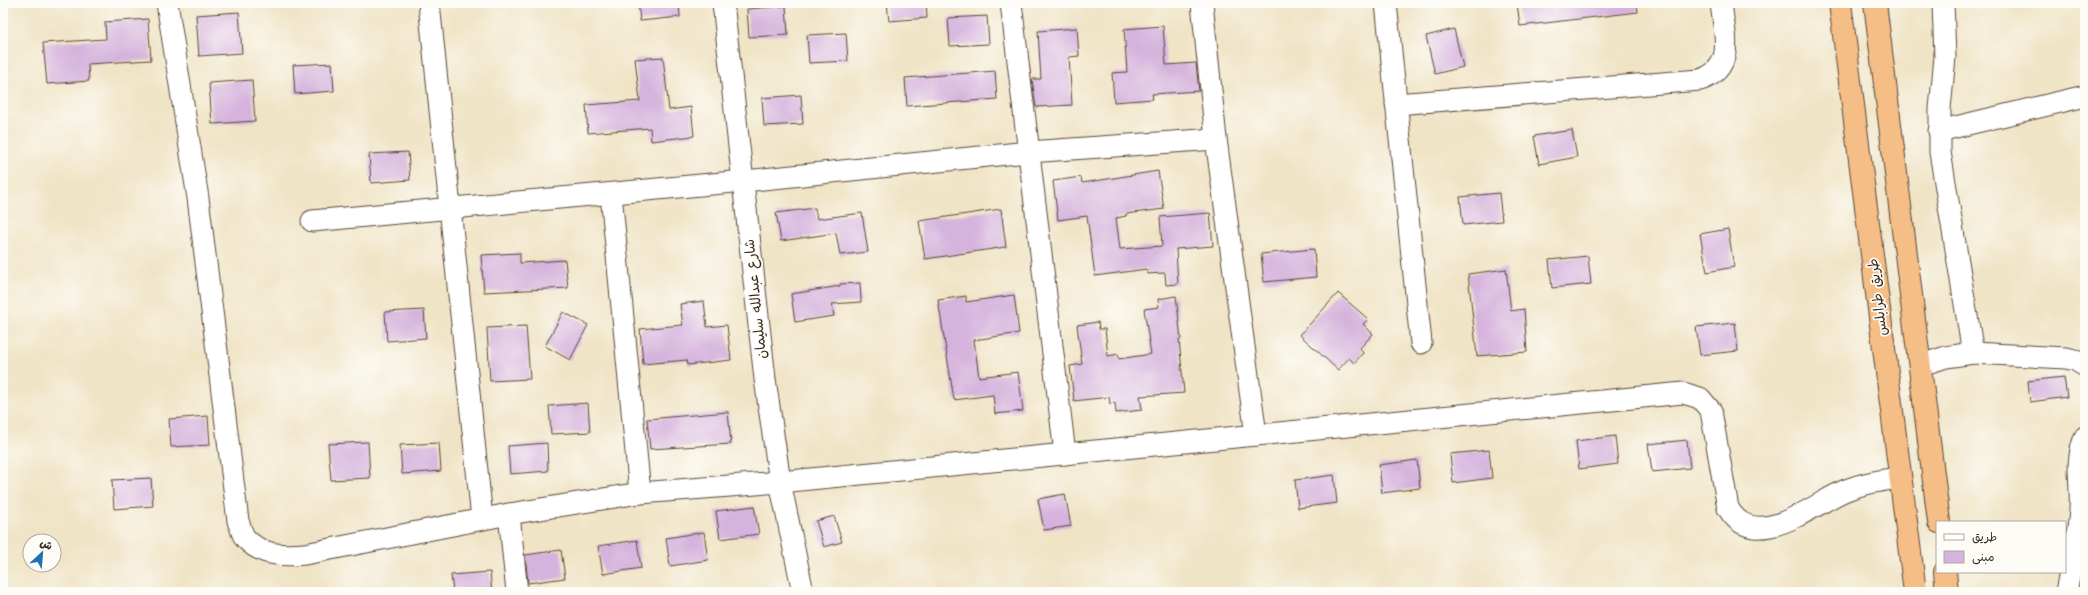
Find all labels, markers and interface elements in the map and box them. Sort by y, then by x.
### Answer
street label: شارع عبدالله سليمان [740,238,772,360]
street label: طريق طرابلس [1863,257,1893,337]
legend [1936,521,2066,573]
text: طريق [1972,529,1997,546]
north arrow [22,533,62,573]
text: ش [37,535,55,554]
text: مبنى [1972,549,1995,566]

